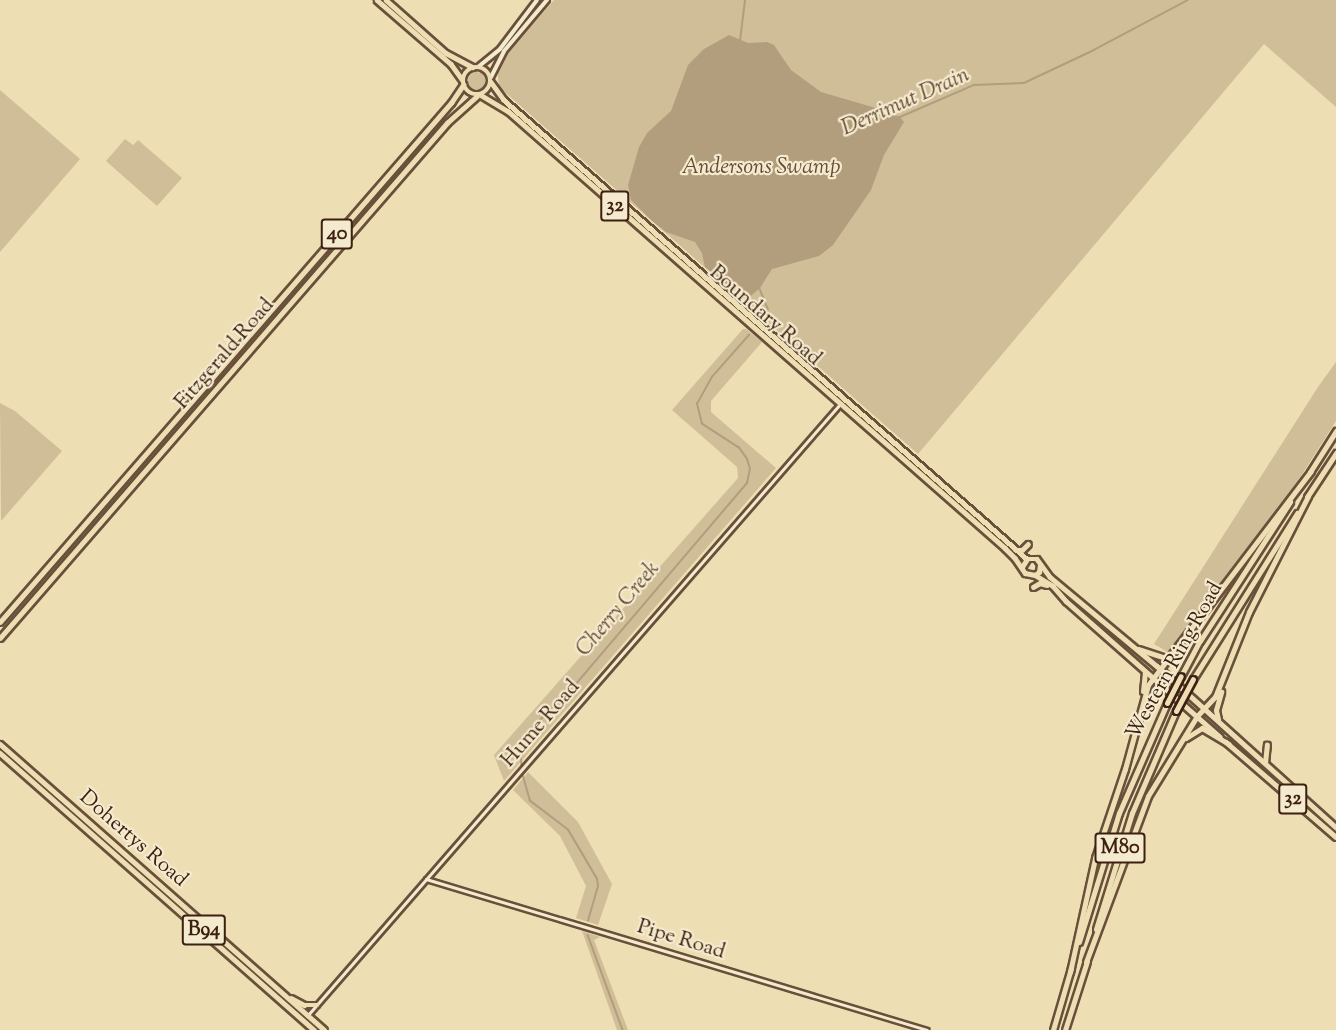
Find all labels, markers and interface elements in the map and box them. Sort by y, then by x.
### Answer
water label: Derrimut Drain [838,63,974,143]
water label: Andersons Swamp [681,156,841,182]
road number: 32 [600,189,630,223]
road number: 40 [320,217,354,251]
street label: Boundary Road [704,260,826,372]
street label: Fitzgerald Road [170,293,280,415]
water label: Cherry Creek [572,557,666,663]
street label: Western Ring Road [1121,578,1229,744]
street label: Hume Road [496,675,586,773]
road number: 32 [1278,782,1308,816]
street label: Dohertys Road [74,785,192,893]
road number: M80 [1094,831,1146,865]
road number: B94 [182,913,226,947]
street label: Pipe Road [634,915,728,965]

